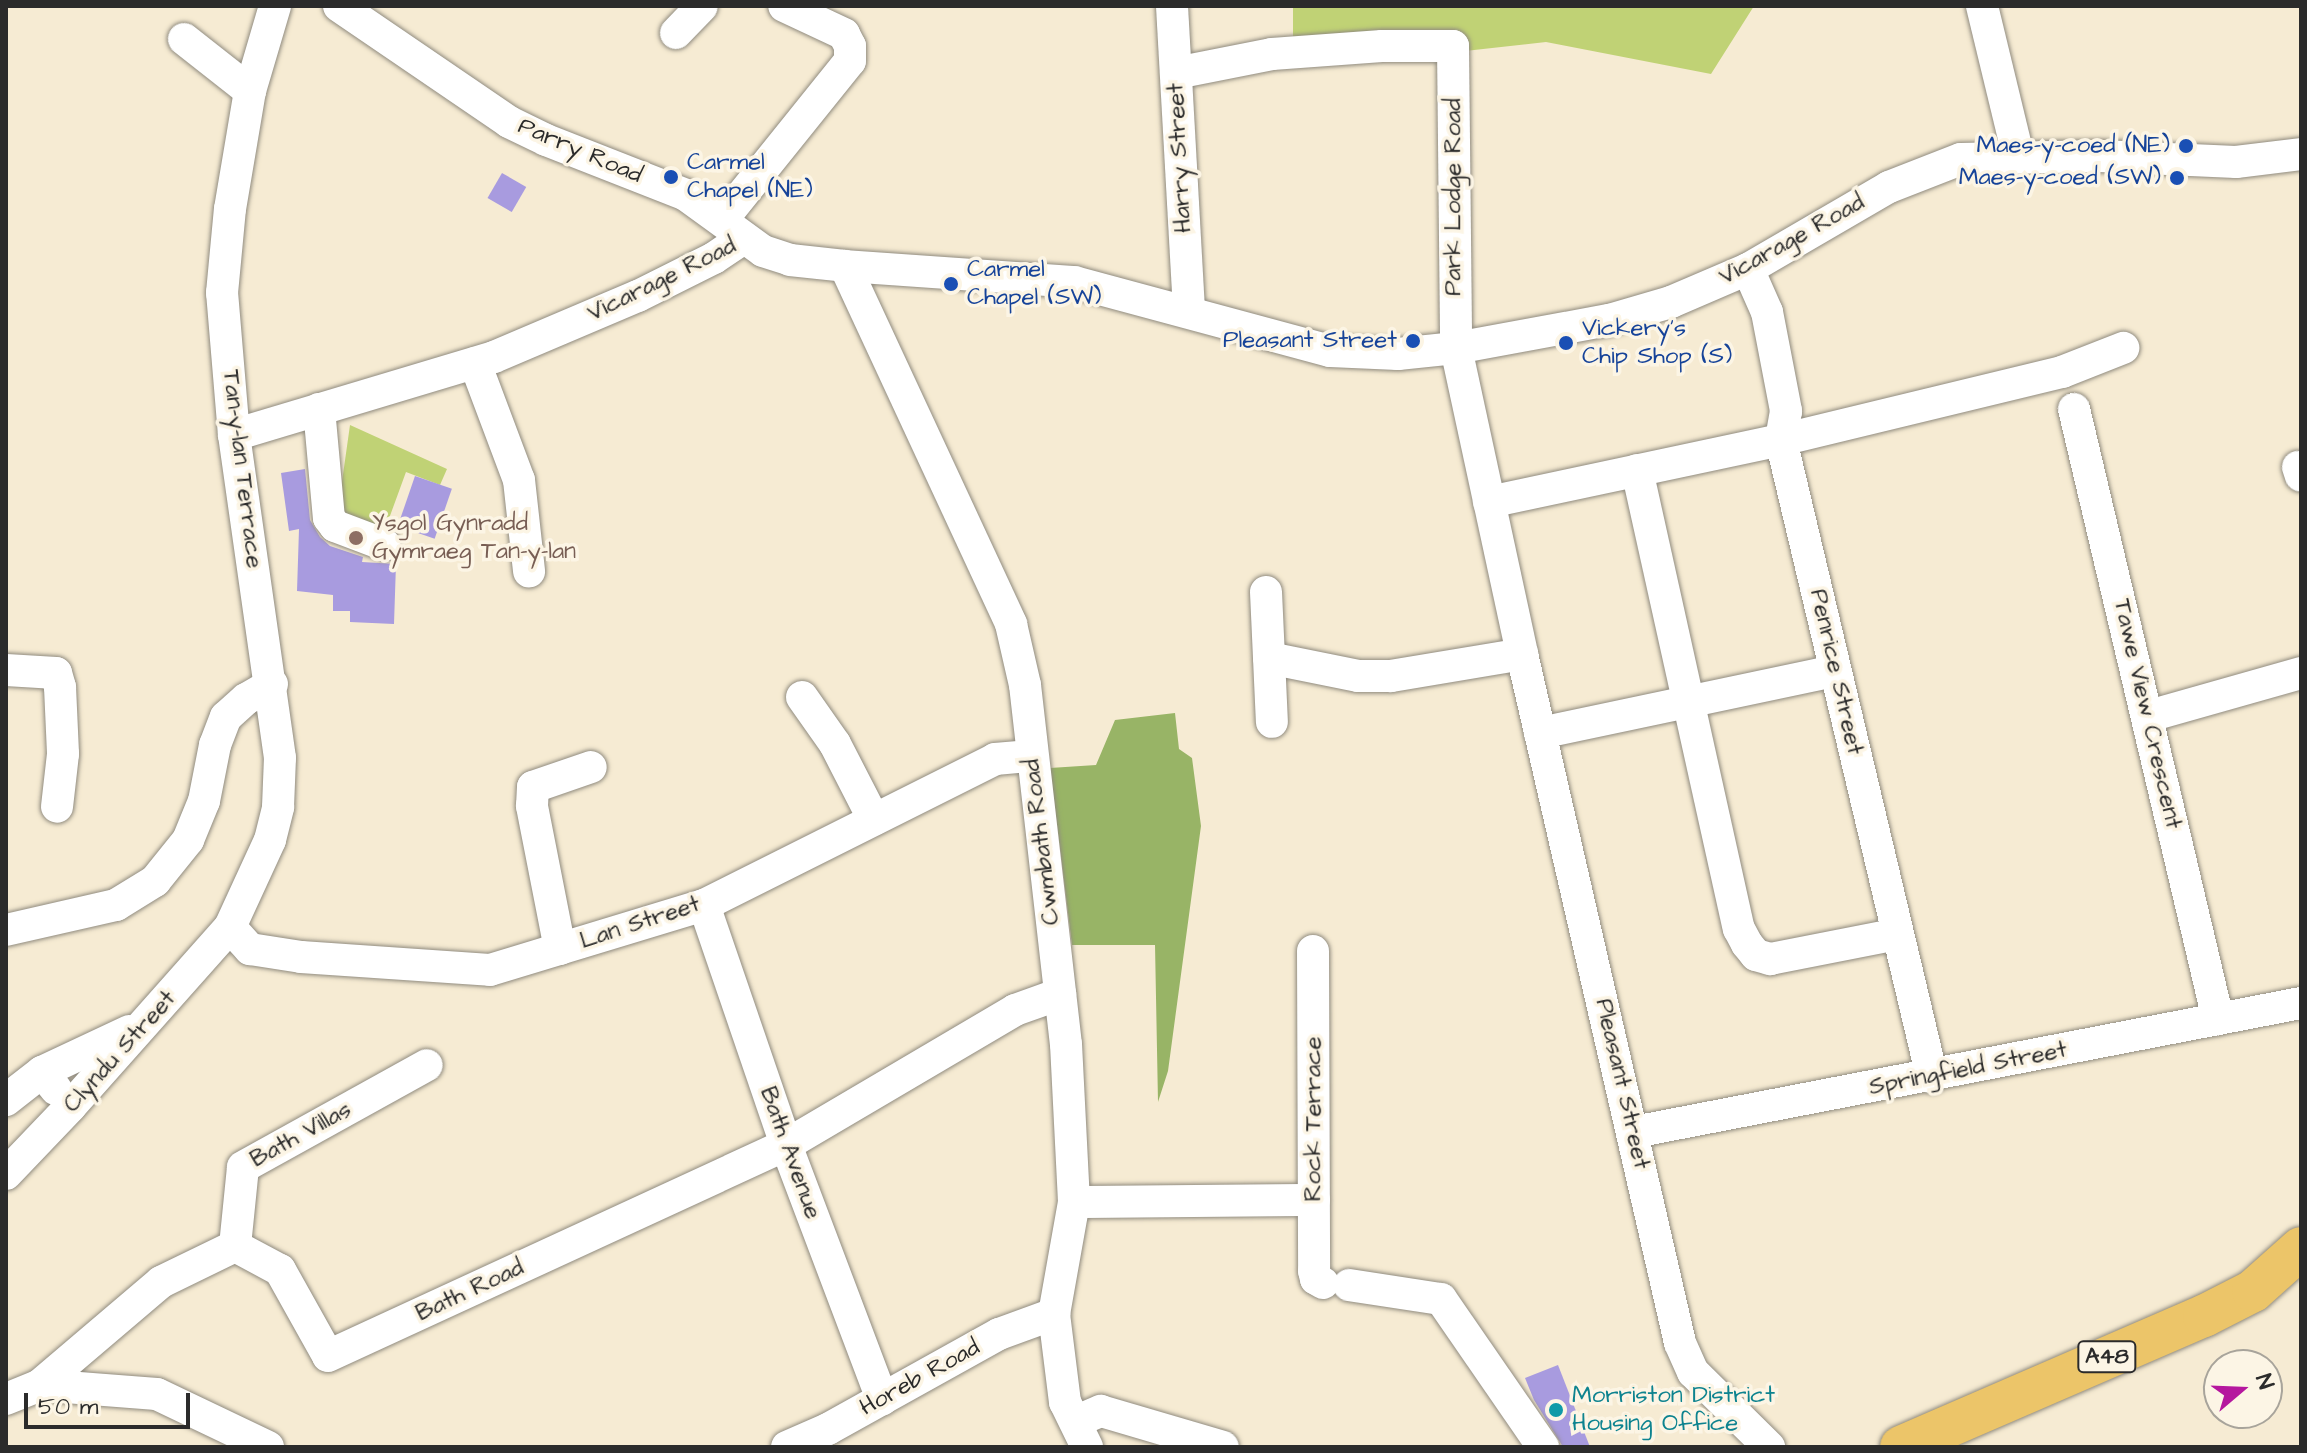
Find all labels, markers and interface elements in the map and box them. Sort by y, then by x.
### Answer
street label: Harry Street [1162,82,1198,234]
street label: Park Lodge Road [1440,98,1468,296]
street label: Parry Road [514,112,646,190]
place label: Maes-y-coed (NE) [1976,132,2170,160]
marker: Maes-y-coed (NE) [2177,137,2195,155]
place label: Carmel Chapel (NE) [687,149,813,205]
place label: Maes-y-coed (SW) [1959,164,2161,192]
marker: Carmel Chapel (NE) [662,168,680,186]
marker: Maes-y-coed (SW) [2168,169,2186,187]
street label: Vicarage Road [1714,188,1870,292]
street label: Vicarage Road [583,232,741,328]
place label: Carmel Chapel (SW) [967,256,1101,312]
marker: Carmel Chapel (SW) [942,275,960,293]
place label: Vickery's Chip Shop (S) [1582,315,1732,371]
place label: Pleasant Street [1223,327,1397,355]
marker: Pleasant Street [1404,332,1422,350]
marker: Vickery's Chip Shop (S) [1557,334,1575,352]
street label: Tan-y-lan Terrace [216,368,268,570]
place label: Ysgol Gynradd Gymraeg Tan-y-lan [372,510,576,566]
marker: Ysgol Gynradd Gymraeg Tan-y-lan [347,529,365,547]
street label: Penrice Street [1803,586,1869,758]
street label: Tawe View Crescent [2107,596,2187,832]
street label: Cwmbath Road [1018,757,1066,927]
street label: Lan Street [576,890,704,956]
street label: Clyndu Street [58,985,182,1119]
street label: Pleasant Street [1588,996,1656,1172]
street label: Springfield Street [1867,1036,2069,1102]
street label: Rock Terrace [1300,1037,1328,1201]
street label: Bath Avenue [753,1083,827,1223]
street label: Bath Villas [245,1096,357,1174]
street label: Bath Road [412,1254,528,1328]
street label: Horeb Road [855,1333,985,1423]
road number: A48 [2077,1339,2137,1375]
north arrow [2203,1349,2283,1429]
text: N [2247,1370,2281,1393]
scale bar [28,1377,194,1427]
place label: Morriston District Housing Office [1572,1382,1775,1438]
text: 50 m [38,1390,98,1424]
marker: Morriston District Housing Office [1547,1401,1565,1419]

